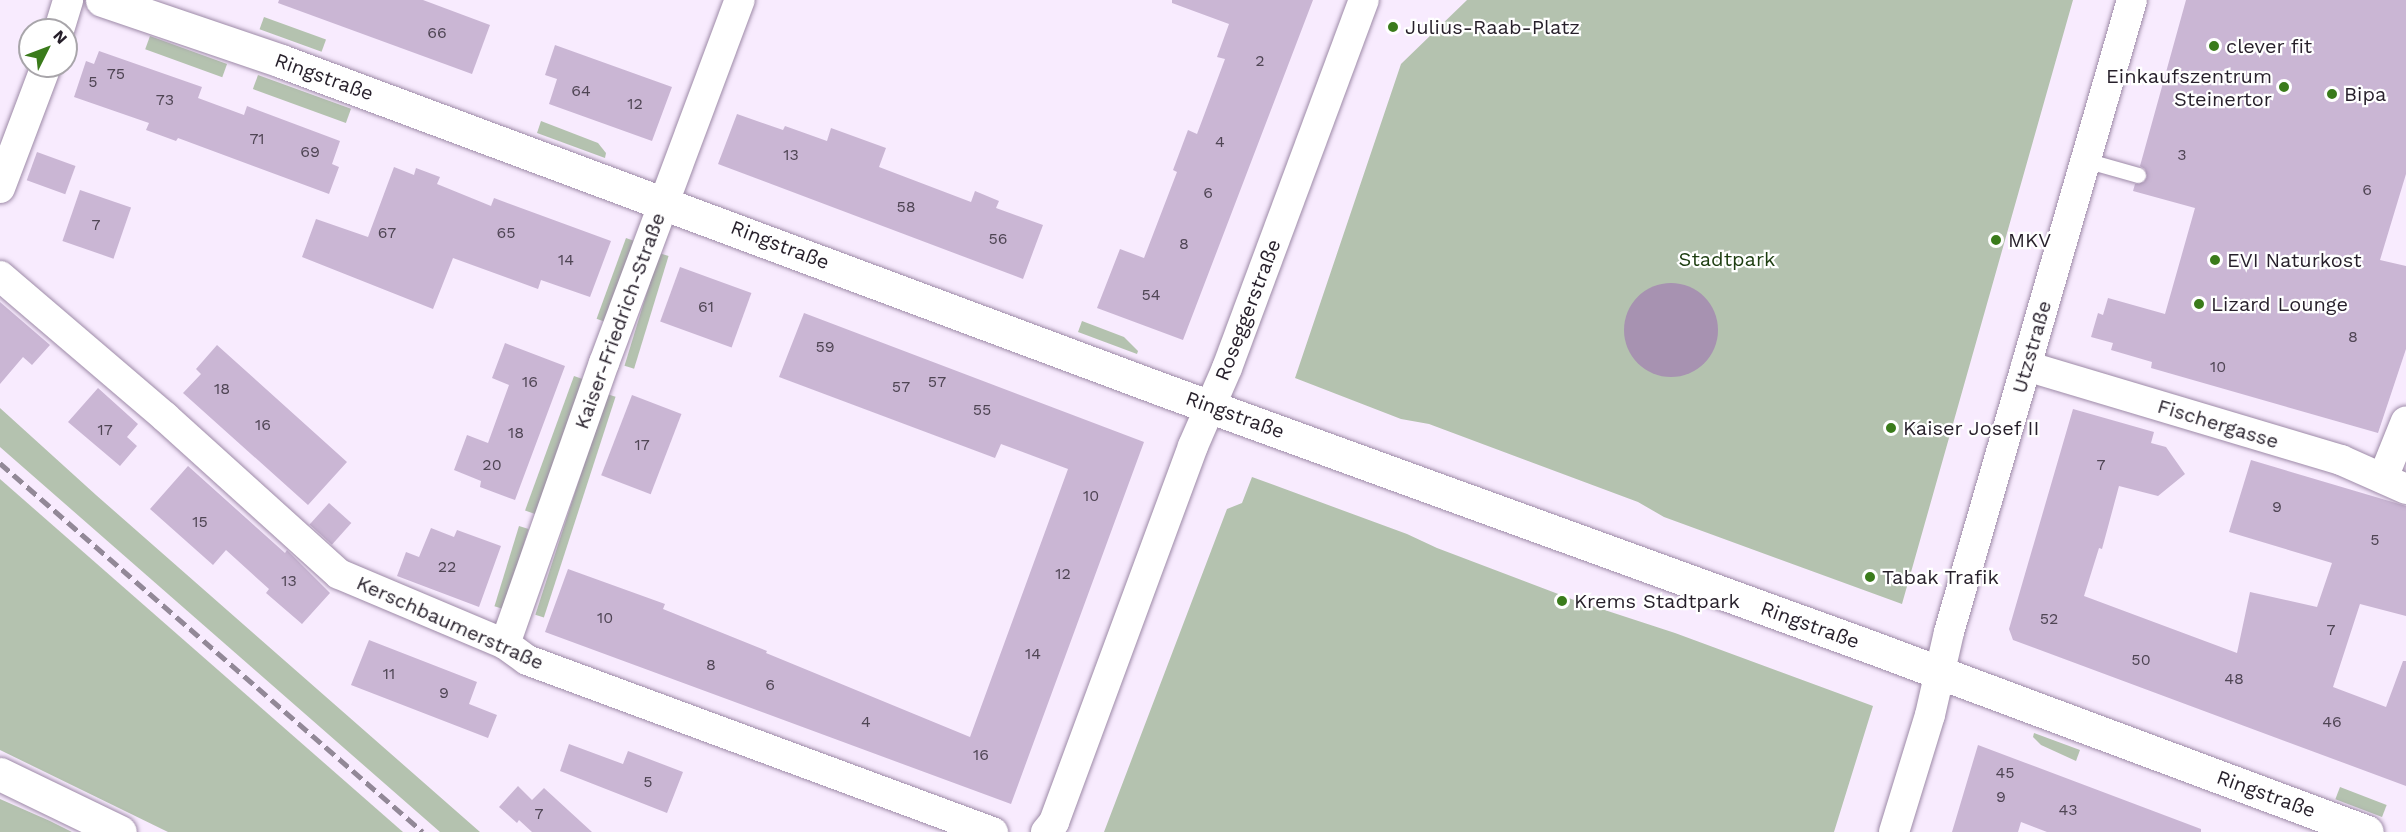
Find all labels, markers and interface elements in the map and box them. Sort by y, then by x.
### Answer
place label: Julius-Raab-Platz [1405,15,1580,39]
north arrow [18,18,78,78]
marker: Julius-Raab-Platz [1386,20,1400,34]
house number: 66 [427,23,447,43]
text: N [49,26,71,48]
place label: clever fit [2226,34,2313,58]
marker: clever fit [2207,39,2221,53]
street label: Ringstraße [271,48,377,106]
house number: 2 [1255,51,1265,71]
house number: 75 [107,64,125,84]
place label: Einkaufszentrum Steinertor [2106,64,2272,111]
house number: 5 [88,72,98,92]
marker: Einkaufszentrum Steinertor [2277,80,2291,94]
house number: 64 [571,81,591,101]
place label: Bipa [2344,82,2386,106]
marker: Bipa [2325,87,2339,101]
house number: 73 [156,90,174,110]
house number: 12 [627,94,643,114]
house number: 71 [249,129,265,149]
house number: 4 [1215,132,1225,152]
house number: 69 [300,142,320,162]
house number: 13 [783,145,799,165]
house number: 3 [2177,145,2187,165]
house number: 6 [2362,180,2372,200]
house number: 6 [1203,183,1213,203]
house number: 58 [896,197,916,217]
street label: Kaiser-Friedrich-Straße [570,210,670,432]
house number: 7 [92,215,100,235]
street label: Ringstraße [727,215,833,275]
house number: 67 [378,223,396,243]
house number: 65 [496,223,516,243]
place label: MKV [2008,228,2051,252]
house number: 56 [988,229,1008,249]
marker: MKV [1989,233,2003,247]
house number: 8 [1179,234,1189,254]
street label: Roseggerstraße [1210,236,1286,384]
park label: Stadtpark [1679,247,1775,271]
place label: EVI Naturkost [2227,248,2362,272]
house number: 14 [558,250,574,270]
marker: EVI Naturkost [2208,253,2222,267]
house number: 54 [1141,285,1161,305]
place label: Lizard Lounge [2211,292,2348,316]
house number: 61 [698,297,714,317]
marker: Lizard Lounge [2192,297,2206,311]
street label: Utzstraße [2007,298,2057,396]
house number: 8 [2348,327,2358,347]
house number: 59 [815,337,835,357]
house number: 10 [2210,357,2226,377]
house number: 16 [522,372,538,392]
house number: 57 [928,372,946,392]
house number: 57 [892,377,910,397]
house number: 18 [214,379,230,399]
street label: Ringstraße [1182,386,1288,444]
street label: Fischergasse [2155,394,2281,454]
house number: 55 [973,400,991,420]
house number: 16 [255,415,271,435]
place label: Kaiser Josef II [1903,416,2041,440]
house number: 17 [97,420,113,440]
marker: Kaiser Josef II [1884,421,1898,435]
house number: 18 [508,423,524,443]
house number: 17 [634,435,650,455]
house number: 20 [482,455,502,475]
house number: 7 [2097,455,2105,475]
house number: 10 [1083,486,1099,506]
house number: 9 [2272,497,2282,517]
house number: 15 [192,512,208,532]
house number: 5 [2370,530,2380,550]
house number: 22 [438,557,456,577]
house number: 12 [1055,564,1071,584]
place label: Tabak Trafik [1882,565,2000,589]
marker: Tabak Trafik [1863,570,1877,584]
house number: 13 [281,571,297,591]
street label: Kerschbaumerstraße [353,571,547,675]
place label: Krems Stadtpark [1574,589,1740,613]
marker: Krems Stadtpark [1555,594,1569,608]
street label: Ringstraße [1757,596,1863,654]
house number: 10 [597,608,613,628]
house number: 52 [2040,609,2058,629]
house number: 7 [2327,620,2335,640]
house number: 14 [1025,644,1041,664]
house number: 50 [2131,650,2151,670]
house number: 8 [706,655,716,675]
house number: 11 [383,664,395,684]
house number: 48 [2224,669,2244,689]
house number: 6 [765,675,775,695]
house number: 9 [439,683,449,703]
house number: 4 [861,712,871,732]
house number: 46 [2322,712,2342,732]
house number: 16 [973,745,989,765]
house number: 45 [1995,763,2015,783]
street label: Ringstraße [2213,765,2319,823]
house number: 5 [643,772,653,792]
house number: 9 [1996,787,2006,807]
house number: 43 [2058,800,2078,820]
house number: 7 [535,804,543,824]

